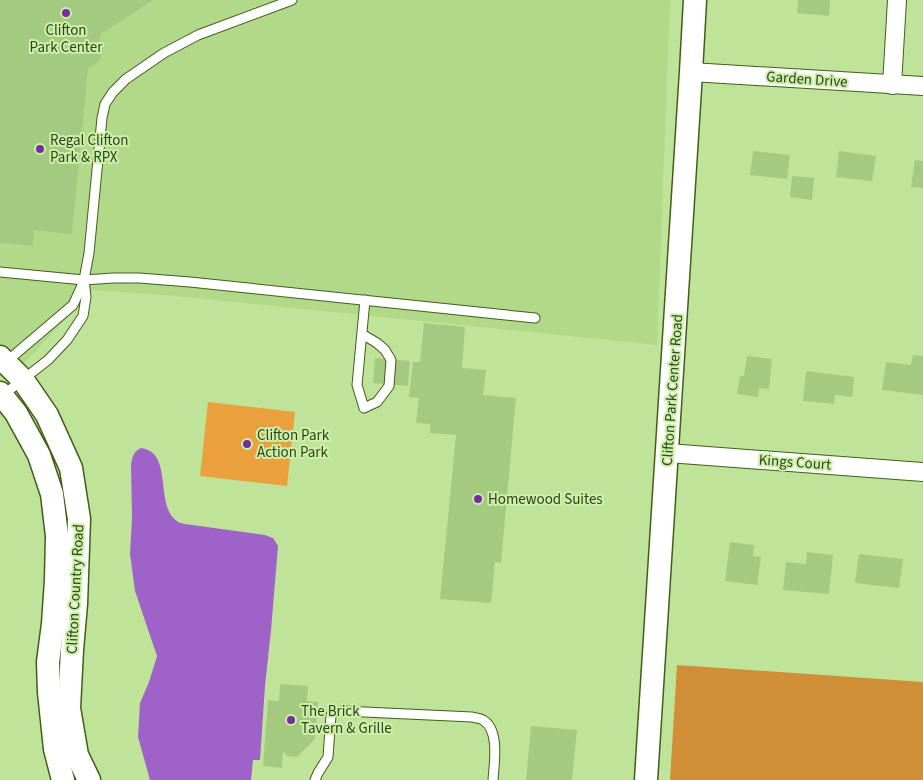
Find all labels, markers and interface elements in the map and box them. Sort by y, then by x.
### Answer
marker: Clifton Park Center [60,7,72,19]
place label: Clifton Park Center [30,20,103,58]
street label: Garden Drive [766,66,848,93]
place label: Regal Clifton Park & RPX [50,130,129,168]
marker: Regal Clifton Park & RPX [34,143,46,155]
street label: Clifton Park Center Road [657,313,688,467]
place label: Clifton Park Action Park [257,425,330,463]
marker: Clifton Park Action Park [241,438,253,450]
street label: Kings Court [758,449,832,476]
place label: Homewood Suites [488,489,603,510]
marker: Homewood Suites [472,493,484,505]
street label: Clifton Country Road [62,524,89,655]
place label: The Brick Tavern & Grille [301,701,392,739]
marker: The Brick Tavern & Grille [285,714,297,726]

